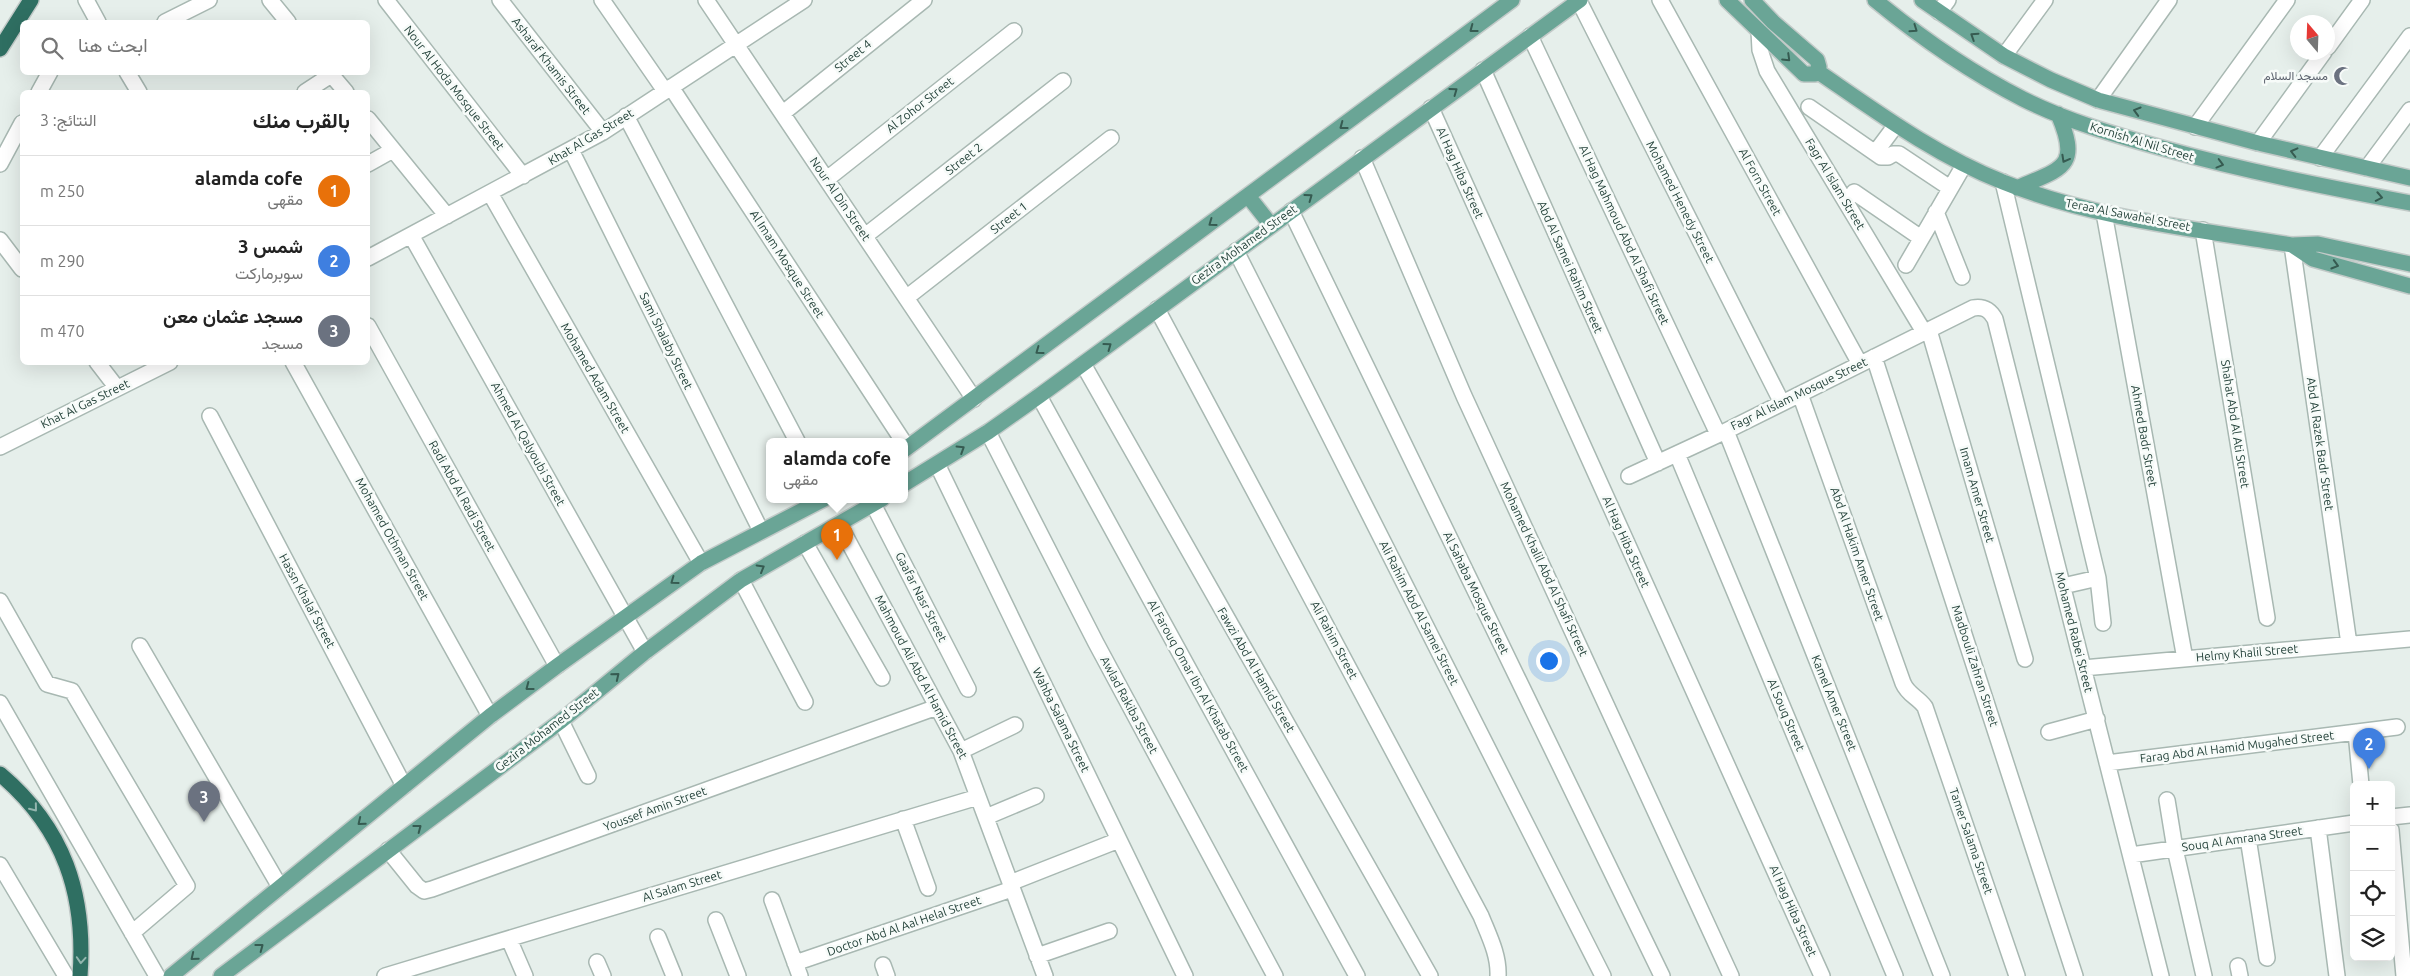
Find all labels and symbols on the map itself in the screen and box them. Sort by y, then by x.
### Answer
street label: Asharaf Khamis Street [510,15,593,117]
north arrow [2290,15,2335,60]
street label: Nour Al Hoda Mosque Street [402,23,507,153]
one-way arrow [1469,23,1479,32]
one-way arrow [1908,23,1917,32]
one-way arrow [1971,33,1980,42]
street label: Street 4 [832,37,874,74]
one-way arrow [1782,52,1791,61]
mosque icon: مسجد السلام [2332,65,2354,87]
place label: مسجد السلام [2263,69,2328,84]
street label: Al Zohor Street [883,74,956,135]
one-way arrow [1448,88,1458,97]
street label: Khat Al Gas Street [546,106,636,167]
one-way arrow [2133,106,2141,117]
one-way arrow [1339,120,1348,129]
street label: Kornish Al Nil Street [2089,120,2196,164]
street label: Al Hag Hiba Street [1434,125,1487,221]
street label: Fagr Al Islam Street [1803,136,1868,232]
street label: Mohamed Henedy Street [1644,139,1717,265]
street label: Street 2 [943,140,985,177]
street label: Al Hag Mahmoud Abd Al Shafi Street [1577,143,1672,327]
street label: Al Forn Street [1737,146,1784,218]
one-way arrow [2290,147,2299,158]
one-way arrow [2061,153,2071,162]
street label: Nour Al Din Street [808,154,873,243]
one-way arrow [2215,159,2223,169]
one-way arrow [2375,191,2383,202]
one-way arrow [1303,194,1313,203]
street label: Teraa Al Sawahel Street [2065,196,2192,233]
street label: Street 1 [988,199,1030,236]
street label: Abd Al Samei Rahim Street [1535,199,1606,335]
street label: Gezira Mohamed Street [1188,202,1299,287]
street label: Al Imam Mosque Street [748,207,827,320]
one-way arrow [1208,217,1218,226]
one-way arrow [2331,259,2340,270]
street label: Sami Shalaby Street [637,290,696,392]
street label: Mohamed Adam Street [559,320,632,435]
one-way arrow [1102,343,1111,351]
one-way arrow [1036,345,1045,353]
street label: Fagr Al Islam Mosque Street [1729,355,1869,432]
street label: Shahat Abd Al Ati Street [2219,359,2252,489]
street label: Khat Al Gas Street [38,376,132,431]
street label: Abd Al Razek Badr Street [2305,376,2336,512]
street label: Ahmed Al Qalyoubi Street [489,380,568,508]
street label: Ahmed Badr Street [2129,384,2160,488]
street label: Radi Abd Al Radi Street [427,438,498,554]
one-way arrow [955,446,964,456]
street label: Imam Amer Street [1958,446,1997,544]
street label: Mohamed Othman Street [353,475,432,602]
street label: Mohamed Khalil Abd Al Shafi Street [1498,480,1591,658]
street label: Abd Al Hakim Amer Street [1828,485,1887,623]
street label: Al Hag Hiba Street [1600,494,1653,590]
pin: 1 [821,519,853,560]
street label: Al Sahaba Mosque Street [1441,529,1512,656]
street label: Ali Rahim Abd Al Samei Street [1377,539,1462,687]
street label: Gaafar Nasr Street [893,550,950,644]
street label: Hassn Khalaf Street [277,551,338,650]
one-way arrow [755,565,764,575]
street label: Mohamed Rabei Street [2053,570,2096,694]
one-way arrow [671,576,680,584]
street label: Mahmoud Ali Abd Al Hamid Street [873,593,970,761]
street label: Al Farouq Omar Ibn Al Khatab Street [1146,597,1251,774]
street label: Ali Rahim Street [1308,598,1361,681]
street label: Madbouli Zahran Street [1950,603,2001,728]
street label: Fawzi Abd Al Hamid Street [1215,605,1298,735]
street label: Helmy Khalil Street [2195,642,2299,663]
your location [1536,648,1562,674]
street label: Kamel Amer Street [1809,653,1860,753]
street label: Awlad Rakiba Street [1098,654,1161,756]
street label: Wahba Salama Street [1031,666,1092,774]
one-way arrow [611,672,620,681]
street label: Al Souq Street [1765,677,1808,753]
one-way arrow [526,682,535,690]
street label: Gezira Mohamed Street [493,685,601,774]
street label: Farag Abd Al Hamid Mugahed Street [2139,728,2335,765]
pin: 2 [2353,728,2385,769]
pin: 3 [188,781,220,822]
street label: Youssef Amin Street [601,784,708,833]
street label: Tamer Salama Street [1947,786,1996,896]
one-way arrow [28,803,37,812]
one-way arrow [358,816,367,824]
street label: Souq Al Amrana Street [2181,824,2303,853]
one-way arrow [412,825,422,834]
street label: Al Hag Hiba Street [1767,863,1820,959]
street label: Al Salam Street [641,867,723,904]
street label: Doctor Abd Al Aal Helal Street [825,893,983,958]
one-way arrow [254,944,263,952]
one-way arrow [191,952,200,960]
one-way arrow [76,956,87,964]

